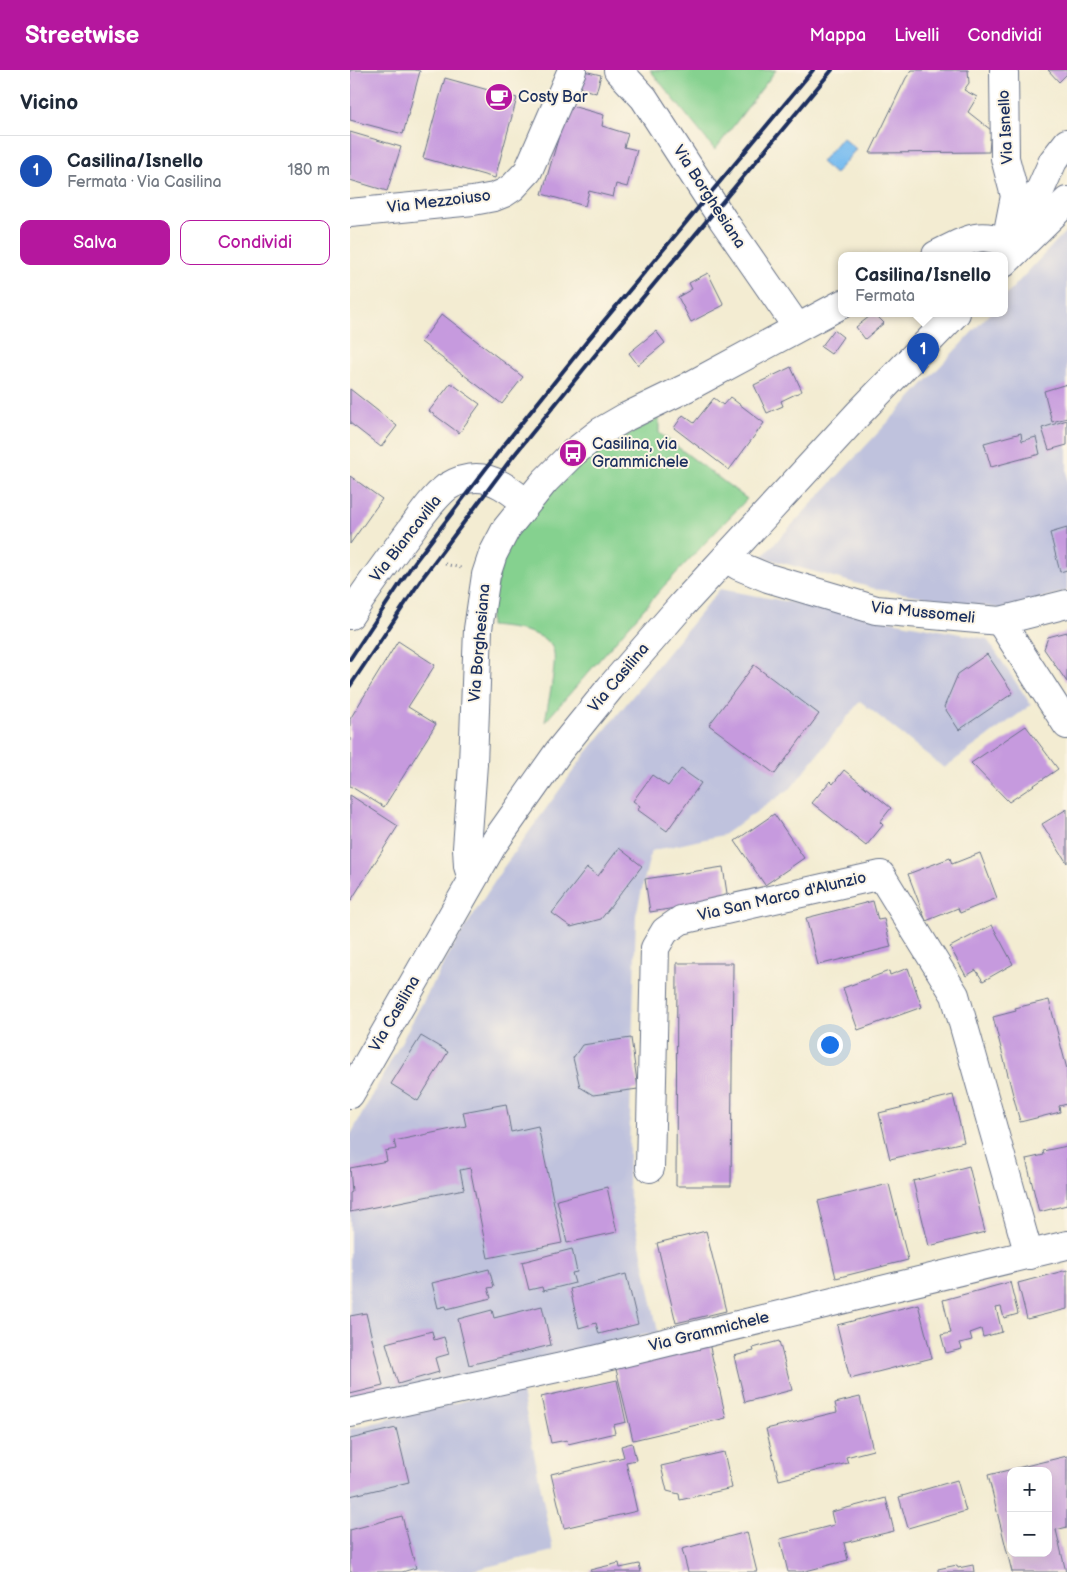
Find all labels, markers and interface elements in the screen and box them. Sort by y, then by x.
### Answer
text: Streetwise [25,21,139,50]
text: Mappa [809,25,866,46]
text: Livelli [894,25,940,46]
text: Condividi [968,25,1042,46]
cafe icon: Costy Bar [484,82,514,112]
place label: Costy Bar [518,88,588,107]
street label: Via Isnello [995,89,1017,165]
text: Vicino [20,90,78,115]
street label: Via Borghesiana [669,142,749,252]
text: Casilina/Isnello [67,150,203,173]
text: 1 [33,161,39,180]
text: 180 m [288,161,330,180]
text: Fermata · Via Casilina [67,173,222,192]
street label: Via Mezzoiuso [386,186,492,218]
button: Salva [20,220,170,265]
button: Condividi [180,220,330,265]
popup [838,252,1008,317]
text: Casilina/Isnello [855,264,991,287]
text: Fermata [855,287,915,306]
pin: 1 [907,333,939,374]
place label: Casilina, via Grammichele [592,435,689,472]
bus stop icon: Casilina, via Grammichele [558,438,588,468]
street label: Via Biancavilla [366,492,446,586]
street label: Via Borghesiana [465,583,495,703]
street label: Via Mussomeli [870,598,976,628]
street label: Via Casilina [585,640,653,716]
street label: Via San Marco d'Alunzio [696,868,868,926]
street label: Via Casilina [366,973,424,1055]
your location [817,1032,843,1058]
street label: Via Grammichele [647,1308,772,1356]
map controls [1007,1467,1052,1557]
button: + [1007,1467,1052,1512]
button: − [1007,1512,1052,1557]

